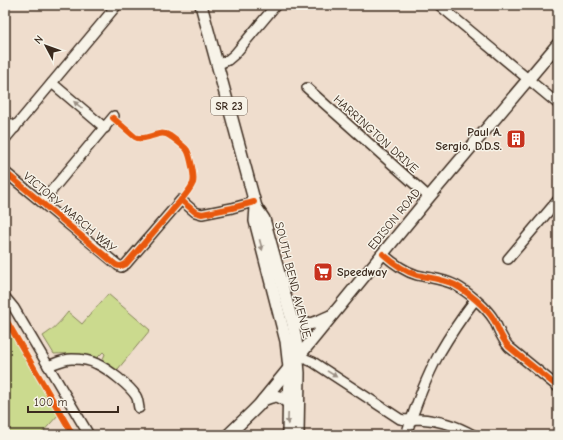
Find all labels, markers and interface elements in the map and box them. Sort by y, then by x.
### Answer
north arrow [26,26,66,66]
text: N [32,33,46,47]
street label: HARRINGTON DRIVE [331,92,421,176]
road number: SR 23 [211,97,247,115]
one-way arrow [73,101,84,110]
place label: Paul A. Sergio, D.D.S. [436,125,502,153]
building icon: Paul A. Sergio, D.D.S. [505,128,527,150]
street label: VICTORY MARCH WAY [21,169,120,256]
street label: EDISON ROAD [365,186,423,252]
street label: SOUTH BEND AVENUE [272,220,314,340]
one-way arrow [258,239,264,251]
supermarket icon: Speedway [312,261,334,283]
place label: Speedway [337,265,387,279]
one-way arrow [327,370,338,378]
scale bar [28,388,118,414]
text: 100 m [34,395,67,409]
one-way arrow [285,413,292,425]

